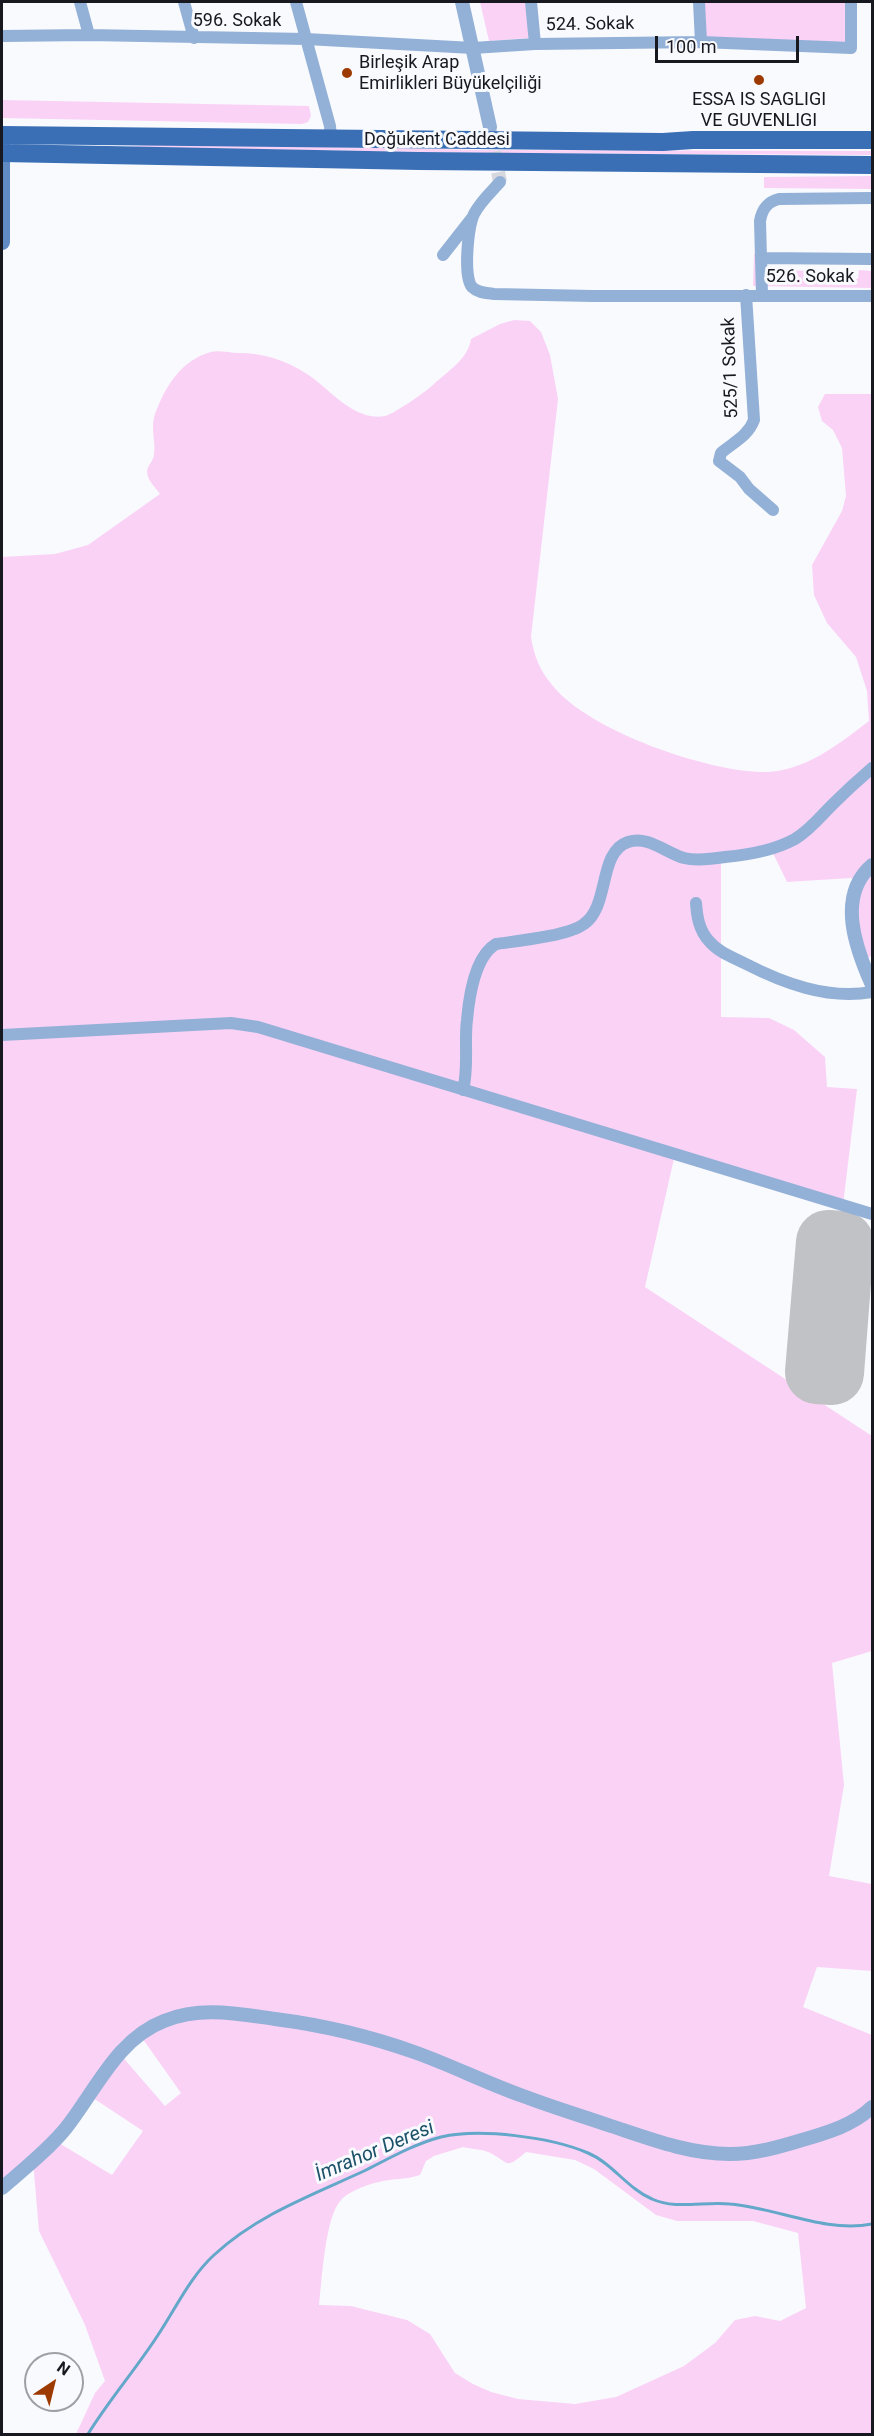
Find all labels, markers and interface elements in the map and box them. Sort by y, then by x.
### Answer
street label: 596. Sokak [193,10,281,32]
street label: 524. Sokak [546,13,634,37]
scale bar [658,24,802,62]
text: 100 m [666,36,717,57]
place label: Birleşik Arap Emirlikleri Büyükelçiliği [359,52,542,94]
marker: Birleşik Arap Emirlikleri Büyükelçiliği [340,66,354,80]
marker: ESSA IS SAGLIGI VE GUVENLIGI [752,73,766,87]
place label: ESSA IS SAGLIGI VE GUVENLIGI [692,89,826,132]
street label: Doğukent Caddesi [364,129,510,151]
street label: 526. Sokak [766,266,854,288]
street label: 525/1 Sokak [718,317,744,419]
water label: İmrahor Deresi [312,2116,438,2188]
north arrow [24,2352,84,2412]
text: N [53,2357,74,2380]

